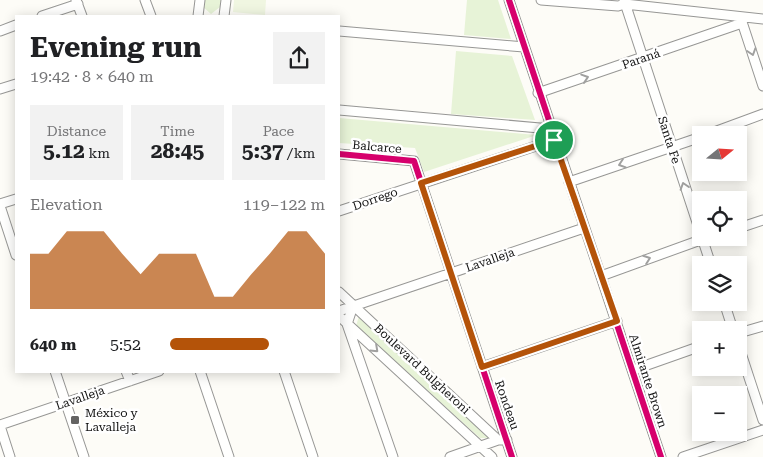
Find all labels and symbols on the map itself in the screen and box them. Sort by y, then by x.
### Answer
street label: Paraná [620,46,662,72]
one-way arrow [746,47,756,55]
one-way arrow [580,73,588,83]
street label: Santa Fe [655,115,683,166]
pin [533,119,575,161]
north arrow [692,126,748,181]
street label: Balcarce [352,138,403,156]
one-way arrow [618,159,627,169]
one-way arrow [680,182,690,190]
street label: Dorrego [351,185,399,213]
street label: Lavalleja [464,245,517,275]
one-way arrow [642,255,650,265]
street label: Boulevard Bulgheroni [371,321,473,417]
street label: Almirante Brown [626,332,670,430]
one-way arrow [369,343,378,352]
street label: Rondeau [492,378,522,432]
street label: Lavalleja [54,383,107,413]
place label: México y Lavalleja [85,406,139,434]
marker: México y Lavalleja [69,414,81,426]

